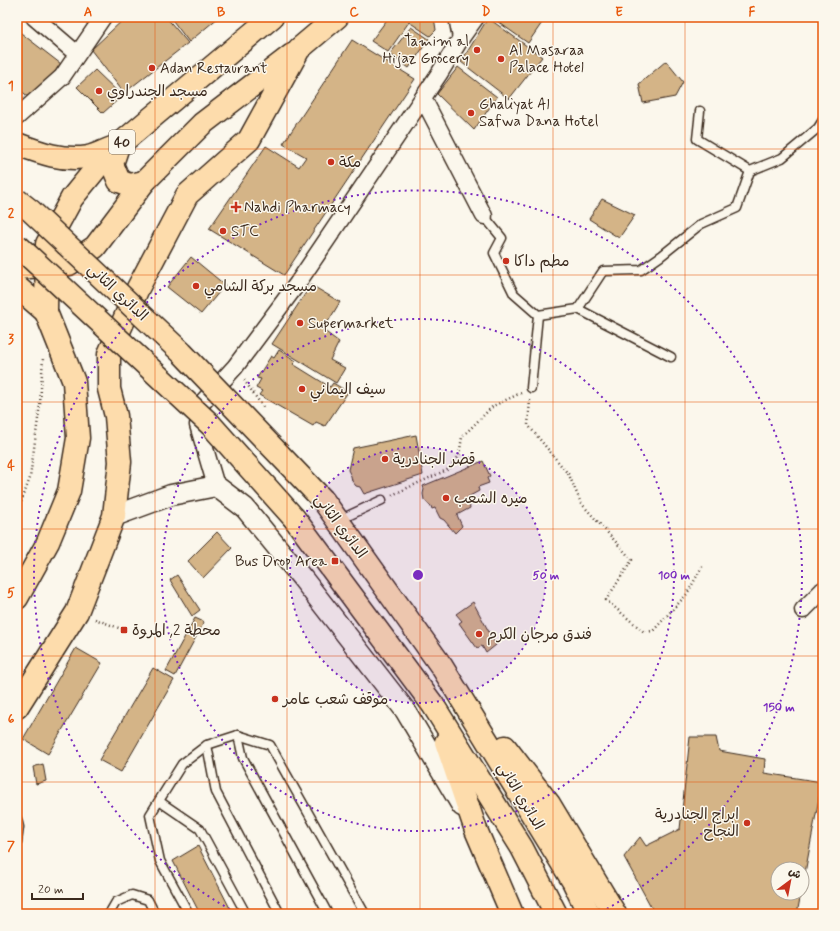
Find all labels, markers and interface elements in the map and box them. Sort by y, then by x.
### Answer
text: A [84,4,92,21]
text: B [217,4,226,21]
text: C [349,4,359,21]
text: D [482,4,491,21]
text: E [615,4,623,21]
text: F [749,4,756,21]
place label: Tamim al Hijaz Grocery [382,32,469,69]
place label: Al Masaraa Palace Hotel [509,41,584,78]
marker: Tamim al Hijaz Grocery [472,45,482,55]
marker: Al Masaraa Palace Hotel [496,54,506,64]
place label: Adan Restaurant [160,59,267,79]
marker: Adan Restaurant [147,63,157,73]
text: 1 [8,78,14,95]
place label: مسجد الجندراوي [107,82,208,102]
marker: مسجد الجندراوي [94,86,104,96]
place label: Ghaliyat Al Safwa Dana Hotel [479,95,599,132]
marker: Ghaliyat Al Safwa Dana Hotel [466,108,476,118]
road number: 40 [109,130,135,154]
place label: مكة [339,153,361,173]
marker: مكة [326,157,336,167]
place label: Nahdi Pharmacy [244,198,351,218]
marker: Nahdi Pharmacy [231,202,241,212]
text: 2 [8,205,15,222]
place label: STC [231,222,259,242]
marker: STC [218,226,228,236]
place label: مطم داكا [514,252,569,273]
marker: مطم داكا [501,256,511,266]
street label: الدائري الثاني [81,260,152,327]
place label: مسجد بركة الشامي [204,277,317,299]
marker: مسجد بركة الشامي [191,281,201,291]
place label: Supermarket [308,314,394,334]
marker: Supermarket [295,318,305,328]
text: 3 [8,331,14,348]
place label: سيف اليماني [310,380,386,402]
marker: سيف اليماني [297,384,307,394]
place label: قصر الجنادرية [393,450,475,470]
marker: قصر الجنادرية [380,454,390,464]
text: 4 [7,458,15,475]
place label: ميره الشعب [454,489,527,509]
street label: الدائري الثاني [308,490,371,564]
marker: ميره الشعب [441,493,451,503]
place label: Bus Drop Area [235,552,328,572]
marker: Bus Drop Area [330,556,340,566]
centre of rings [411,568,425,582]
text: 50 m [533,568,560,584]
text: 100 m [658,568,691,584]
text: 5 [7,585,15,602]
place label: محطة 2, المروة [132,621,221,641]
marker: محطة 2, المروة [119,625,129,635]
place label: فندق مرجان الكرم [487,625,592,646]
marker: فندق مرجان الكرم [474,629,484,639]
place label: موقف شعب عامر [281,690,388,710]
marker: موقف شعب عامر [270,694,280,704]
text: 150 m [763,700,795,716]
text: 6 [8,711,15,728]
street label: الدائري الثاني [490,759,548,835]
place label: ابراج الجنادرية النجاح [655,805,739,842]
marker: ابراج الجنادرية النجاح [742,818,752,828]
text: 7 [7,838,15,855]
north arrow [770,861,810,901]
text: ش [786,864,804,883]
scale bar [32,875,83,901]
text: 20 m [38,882,64,898]

